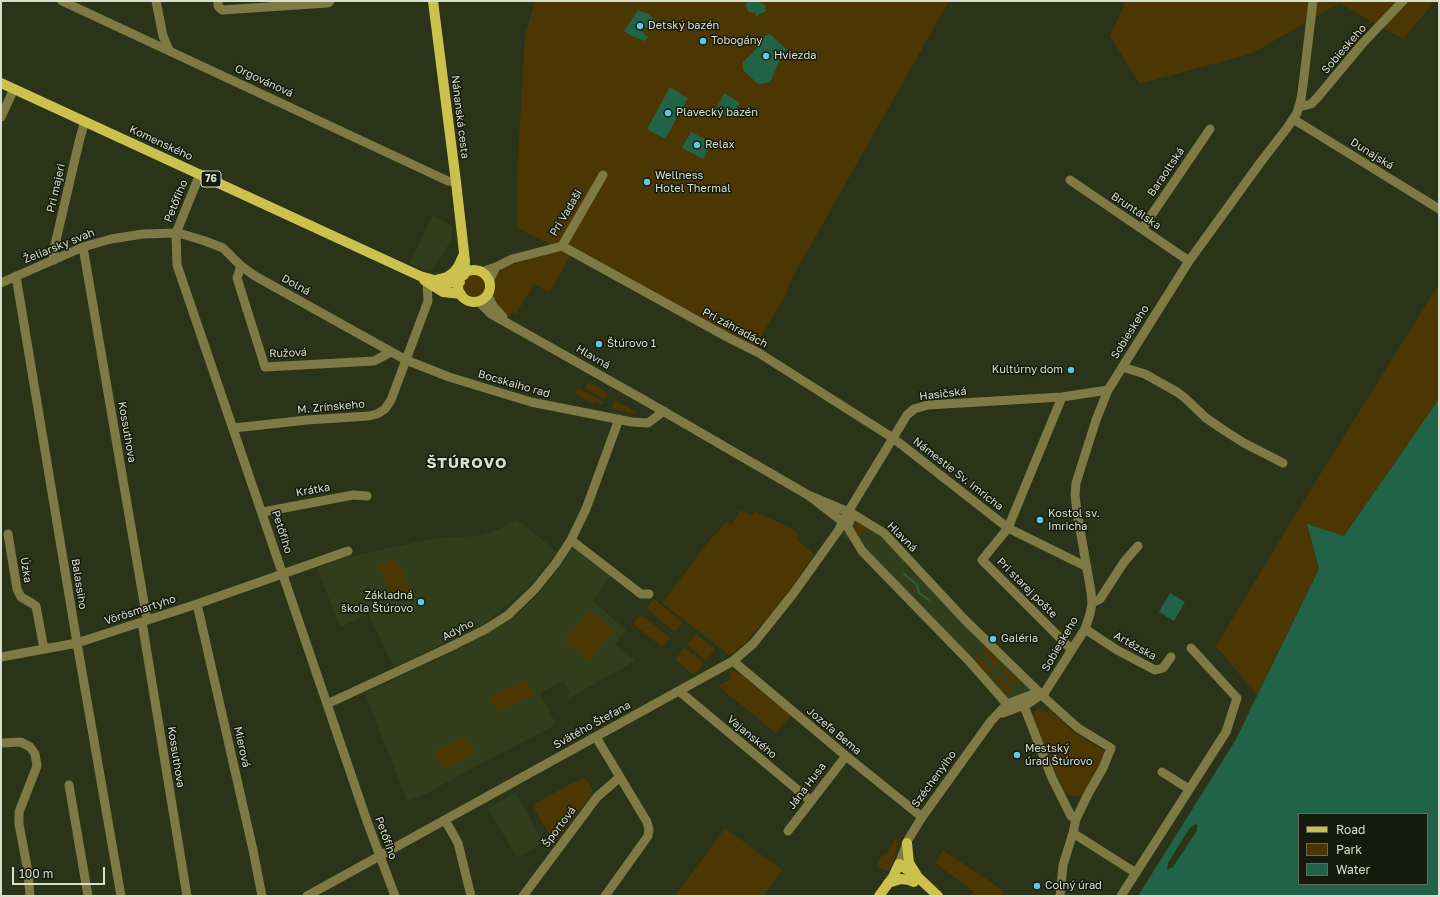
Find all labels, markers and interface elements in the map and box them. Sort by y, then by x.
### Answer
place label: Detský bazén [648,19,719,33]
marker: Detský bazén [635,21,645,31]
street label: Sobieskeho [1319,22,1369,76]
place label: Tobogány [711,34,762,48]
marker: Tobogány [698,36,708,46]
place label: Hviezda [774,49,816,63]
marker: Hviezda [761,51,771,61]
street label: Orgovánová [233,62,295,100]
street label: Nánanská cesta [448,74,472,160]
place label: Plavecký bazén [676,106,758,120]
marker: Plavecký bazén [663,108,673,118]
street label: Komenského [127,123,195,163]
street label: Dunajská [1348,136,1396,172]
place label: Relax [705,138,735,152]
marker: Relax [692,140,702,150]
street label: Baraoltská [1145,145,1187,199]
street label: Pri majeri [44,162,68,214]
place label: Wellness Hotel Thermal [655,169,731,195]
road number: 76 [201,171,221,187]
marker: Wellness Hotel Thermal [642,177,652,187]
street label: Petőfiho [162,178,190,224]
street label: Pri Vadaši [547,187,585,239]
street label: Bruntálska [1109,190,1163,232]
street label: Želiarsky svah [22,226,96,266]
street label: Dolná [279,272,313,298]
street label: Sobieskeho [1108,303,1152,361]
street label: Pri záhradách [700,305,770,351]
place label: Štúrovo 1 [607,337,656,351]
marker: Štúrovo 1 [594,339,604,349]
street label: Hlavná [574,342,612,372]
street label: Ružová [269,346,307,360]
place label: Kultúrny dom [992,363,1063,377]
marker: Kultúrny dom [1066,365,1076,375]
street label: Bocskaiho rad [476,367,552,401]
street label: Hasičská [919,385,967,403]
street label: M. Zrínskeho [297,397,365,417]
street label: Kossuthova [115,400,139,464]
street label: Námestie Sv. Imricha [910,435,1006,513]
district label: ŠTÚROVO [426,454,508,472]
street label: Krátka [295,480,331,500]
place label: Kostol sv. Imricha [1048,507,1100,533]
street label: Petőfiho [269,509,295,555]
marker: Kostol sv. Imricha [1035,515,1045,525]
street label: Hlavná [884,519,920,555]
street label: Pri starej pošte [994,555,1060,621]
street label: Úzka [17,556,35,584]
street label: Balassiho [68,558,90,610]
place label: Základná škola Štúrovo [341,589,413,615]
street label: Vörösmartyho [103,592,177,628]
marker: Základná škola Štúrovo [416,597,426,607]
street label: Sobieskeho [1039,614,1081,674]
street label: Adyho [440,617,476,643]
street label: Artézska [1112,629,1158,663]
place label: Galéria [1001,632,1038,646]
marker: Galéria [988,634,998,644]
street label: Svätého Štefana [551,698,633,752]
street label: Jozefa Bema [804,704,864,758]
street label: Vajanského [725,713,779,761]
street label: Kossuthova [165,725,187,789]
street label: Mierová [231,725,253,769]
place label: Mestský úrad Štúrovo [1025,742,1093,768]
street label: Széchenyiho [909,748,959,810]
marker: Mestský úrad Štúrovo [1012,750,1022,760]
street label: Jána Husa [785,760,829,812]
street label: Športová [539,804,579,850]
legend [1298,813,1428,885]
street label: Petőfiho [372,815,400,861]
text: Road [1336,822,1365,837]
text: Park [1336,842,1362,857]
scale bar [14,859,107,885]
text: Water [1336,862,1370,877]
text: 100 m [19,866,53,881]
place label: Colný úrad [1045,879,1102,893]
marker: Colný úrad [1032,881,1042,891]

